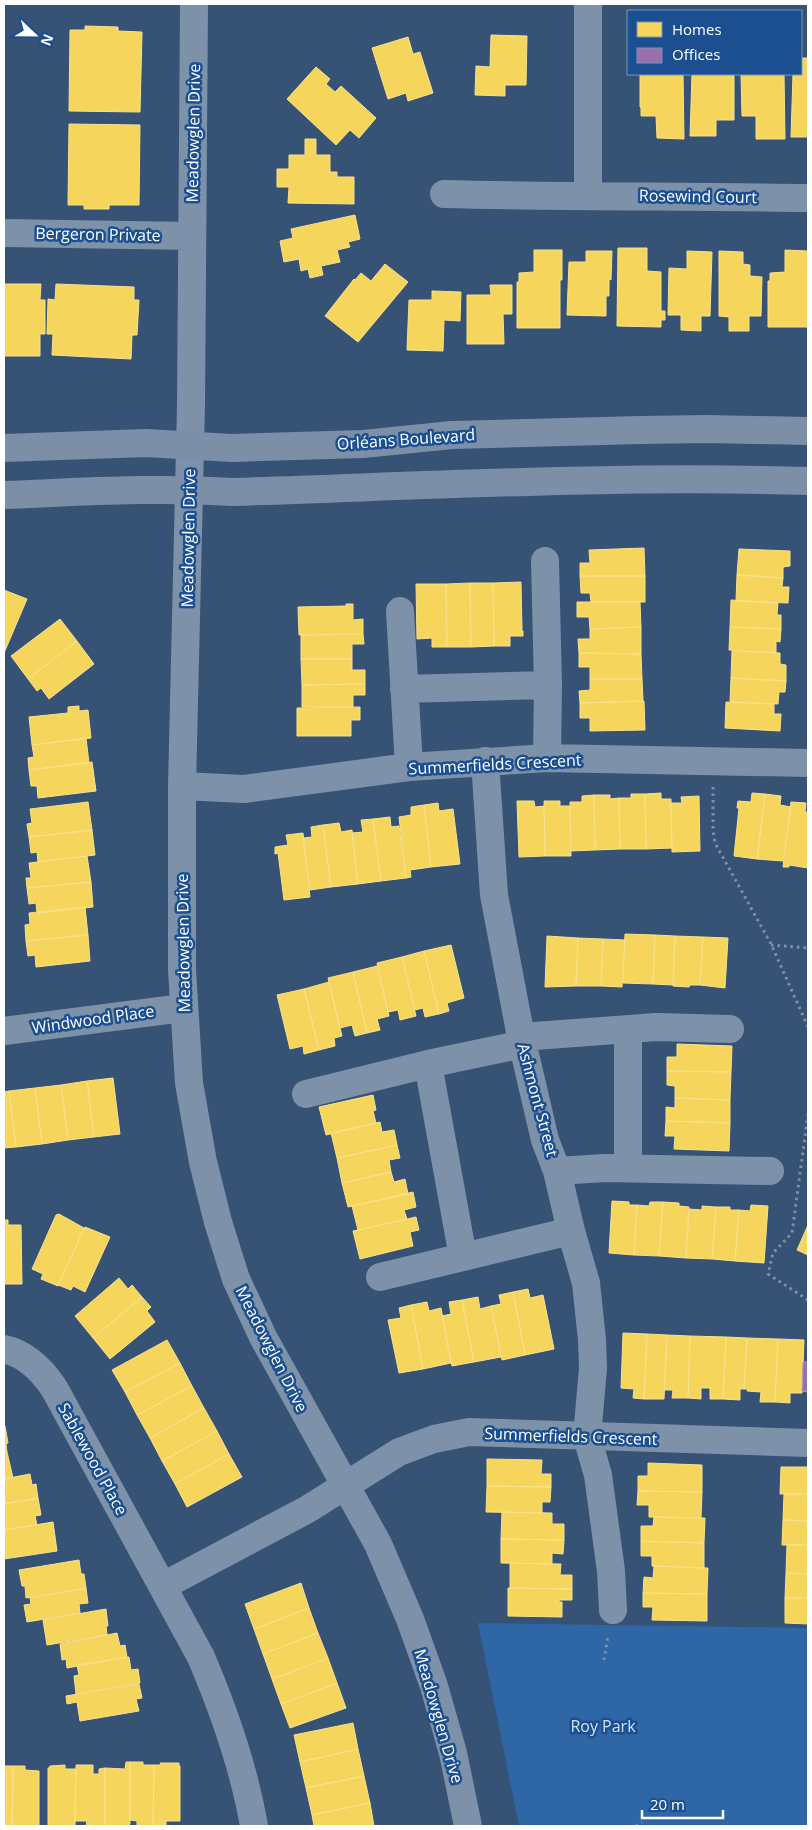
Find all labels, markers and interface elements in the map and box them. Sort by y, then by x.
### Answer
north arrow [10,10,60,60]
legend [627,10,802,75]
text: Homes [672,19,722,39]
text: N [37,31,58,49]
text: Offices [672,44,720,64]
street label: Meadowglen Drive [181,63,205,203]
street label: Rosewind Court [639,184,758,208]
street label: Bergeron Private [35,222,161,246]
street label: Orléans Boulevard [336,423,476,455]
street label: Meadowglen Drive [176,468,200,608]
street label: Summerfields Crescent [408,748,582,780]
street label: Meadowglen Drive [171,873,195,1013]
street label: Windwood Place [30,1000,156,1038]
street label: Ashmont Street [512,1041,564,1159]
street label: Meadowglen Drive [231,1282,313,1416]
street label: Sablewood Place [53,1399,133,1519]
street label: Summerfields Crescent [484,1422,658,1450]
street label: Meadowglen Drive [409,1646,469,1786]
park label: Roy Park [570,1715,636,1737]
scale bar [642,1788,723,1820]
text: 20 m [650,1794,685,1814]

